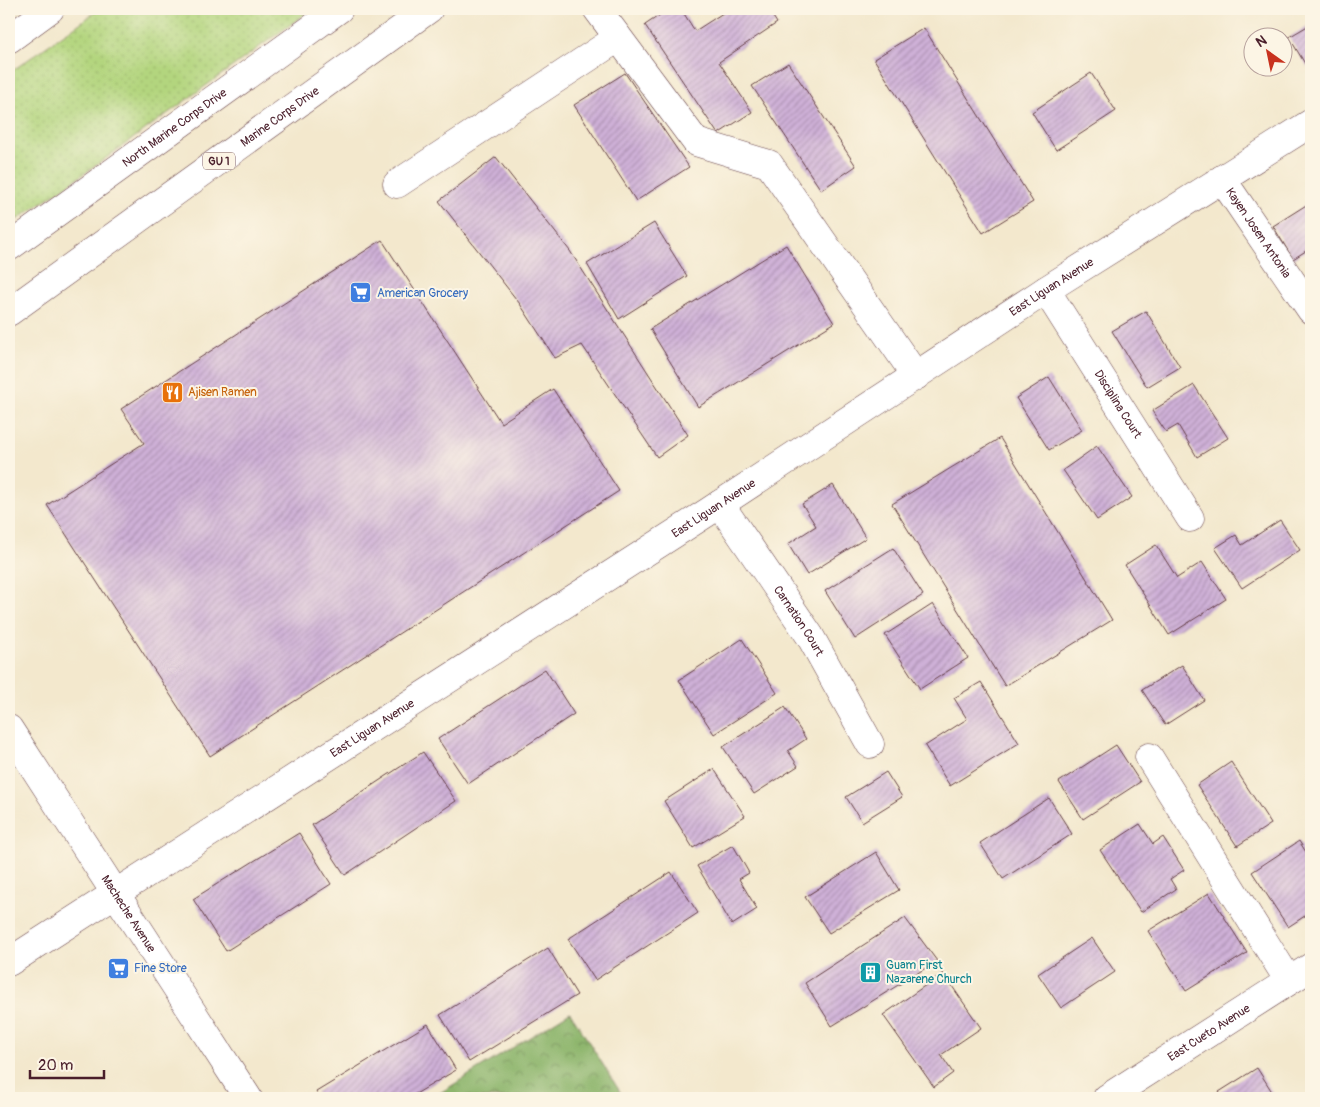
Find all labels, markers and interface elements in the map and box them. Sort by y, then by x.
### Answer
north arrow [1242,28,1292,78]
text: N [1253,32,1270,51]
street label: Marine Corps Drive [238,83,322,150]
street label: North Marine Corps Drive [119,85,230,170]
road number: GU 1 [203,153,235,170]
street label: Kayen Josen Antonia [1223,185,1295,281]
street label: East Liguan Avenue [1006,254,1097,320]
supermarket icon: American Grocery [349,281,373,305]
place label: American Grocery [377,286,468,301]
street label: Disciplina Court [1091,367,1145,441]
restaurant icon: Ajisen Ramen [160,380,184,404]
place label: Ajisen Ramen [188,385,257,400]
street label: East Liguan Avenue [669,475,758,541]
street label: Carnation Court [770,583,827,659]
street label: East Liguan Avenue [327,695,417,761]
street label: Macheche Avenue [98,872,159,955]
supermarket icon: Fine Store [106,956,130,980]
place label: Guam First Nazarene Church [886,958,972,987]
building icon: Guam First Nazarene Church [858,960,882,984]
place label: Fine Store [134,961,187,976]
street label: East Cueto Avenue [1165,1001,1253,1065]
scale bar [30,1047,104,1079]
text: 20 m [38,1056,73,1075]

